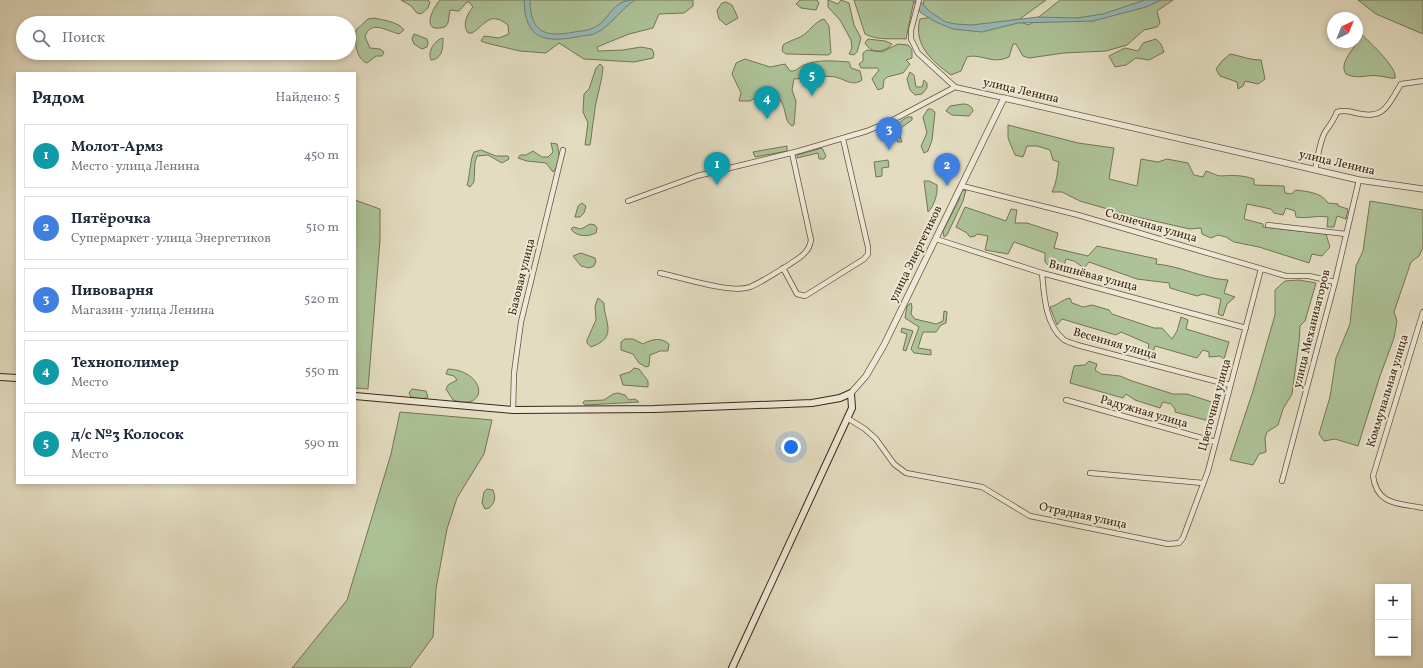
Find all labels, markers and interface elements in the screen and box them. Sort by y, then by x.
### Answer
north arrow [1327,12,1363,48]
search box [16,16,356,60]
icon: search [30,27,52,49]
text: Поиск [62,28,105,49]
pin: 5 [799,63,825,96]
street label: улица Ленина [981,74,1061,108]
pin: 4 [754,86,780,119]
text: Рядом [32,87,85,110]
text: Найдено: 5 [276,89,340,107]
pin: 3 [876,117,902,150]
text: Молот-Армз [71,137,163,158]
street label: улица Ленина [1297,146,1377,180]
text: 1 [43,147,49,165]
text: 450 m [304,147,339,165]
pin: 1 [704,152,730,185]
pin: 2 [934,153,960,186]
text: Место · улица Ленина [71,158,200,176]
street label: улица Энергетиков [886,203,946,305]
street label: Солнечная улица [1103,205,1199,247]
text: Пятёрочка [71,209,151,230]
text: 2 [43,219,49,237]
text: 510 m [306,219,339,237]
text: Супермаркет · улица Энергетиков [71,230,271,248]
street label: Базовая улица [505,237,539,317]
street label: Вишнёвая улица [1047,256,1139,296]
street label: улица Механизаторов [1290,268,1334,390]
text: Пивоварня [71,281,154,302]
text: 3 [43,291,49,309]
text: 520 m [304,291,339,309]
text: Магазин · улица Ленина [71,302,215,320]
street label: Весенняя улица [1071,324,1159,364]
street label: Коммунальная улица [1363,333,1413,449]
text: Технополимер [71,353,179,374]
street label: Цветочная улица [1195,357,1235,453]
text: 4 [42,363,50,381]
text: 550 m [305,363,339,381]
text: Место [71,374,108,392]
street label: Радужная улица [1098,392,1190,432]
text: д/с №3 Колосок [71,425,184,446]
text: 5 [43,435,49,453]
text: 590 m [304,435,339,453]
your location [781,437,801,457]
text: Место [71,446,108,464]
street label: Отрадная улица [1038,499,1128,533]
map controls [1375,584,1411,656]
button: + [1375,584,1411,620]
button: − [1375,620,1411,656]

